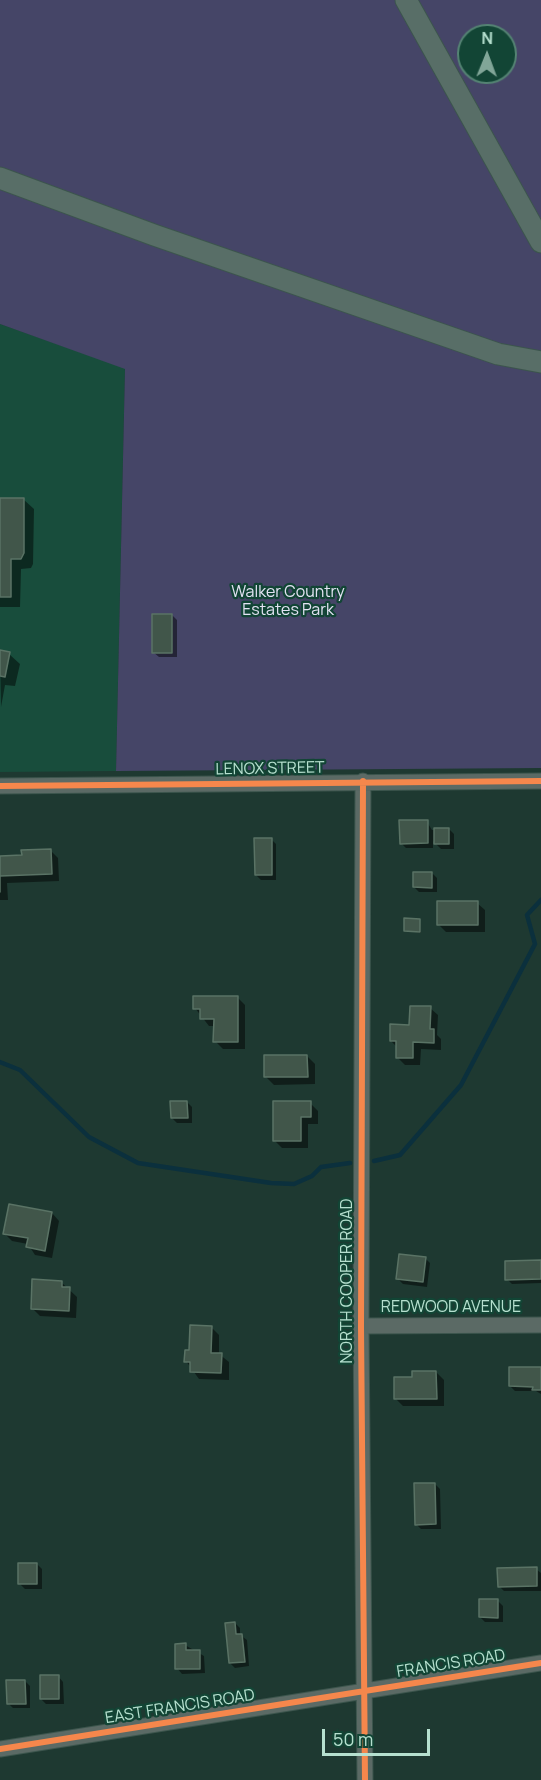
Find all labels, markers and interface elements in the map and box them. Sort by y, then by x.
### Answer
north arrow [457,24,517,84]
text: N [481,27,493,49]
park label: Walker Country Estates Park [231,583,345,621]
street label: LENOX STREET [215,758,325,780]
street label: NORTH COOPER ROAD [338,1198,358,1364]
street label: REDWOOD AVENUE [381,1298,521,1318]
street label: FRANCIS ROAD [395,1646,507,1682]
street label: EAST FRANCIS ROAD [104,1686,256,1728]
scale bar [325,1717,433,1755]
text: 50 m [333,1727,373,1751]

